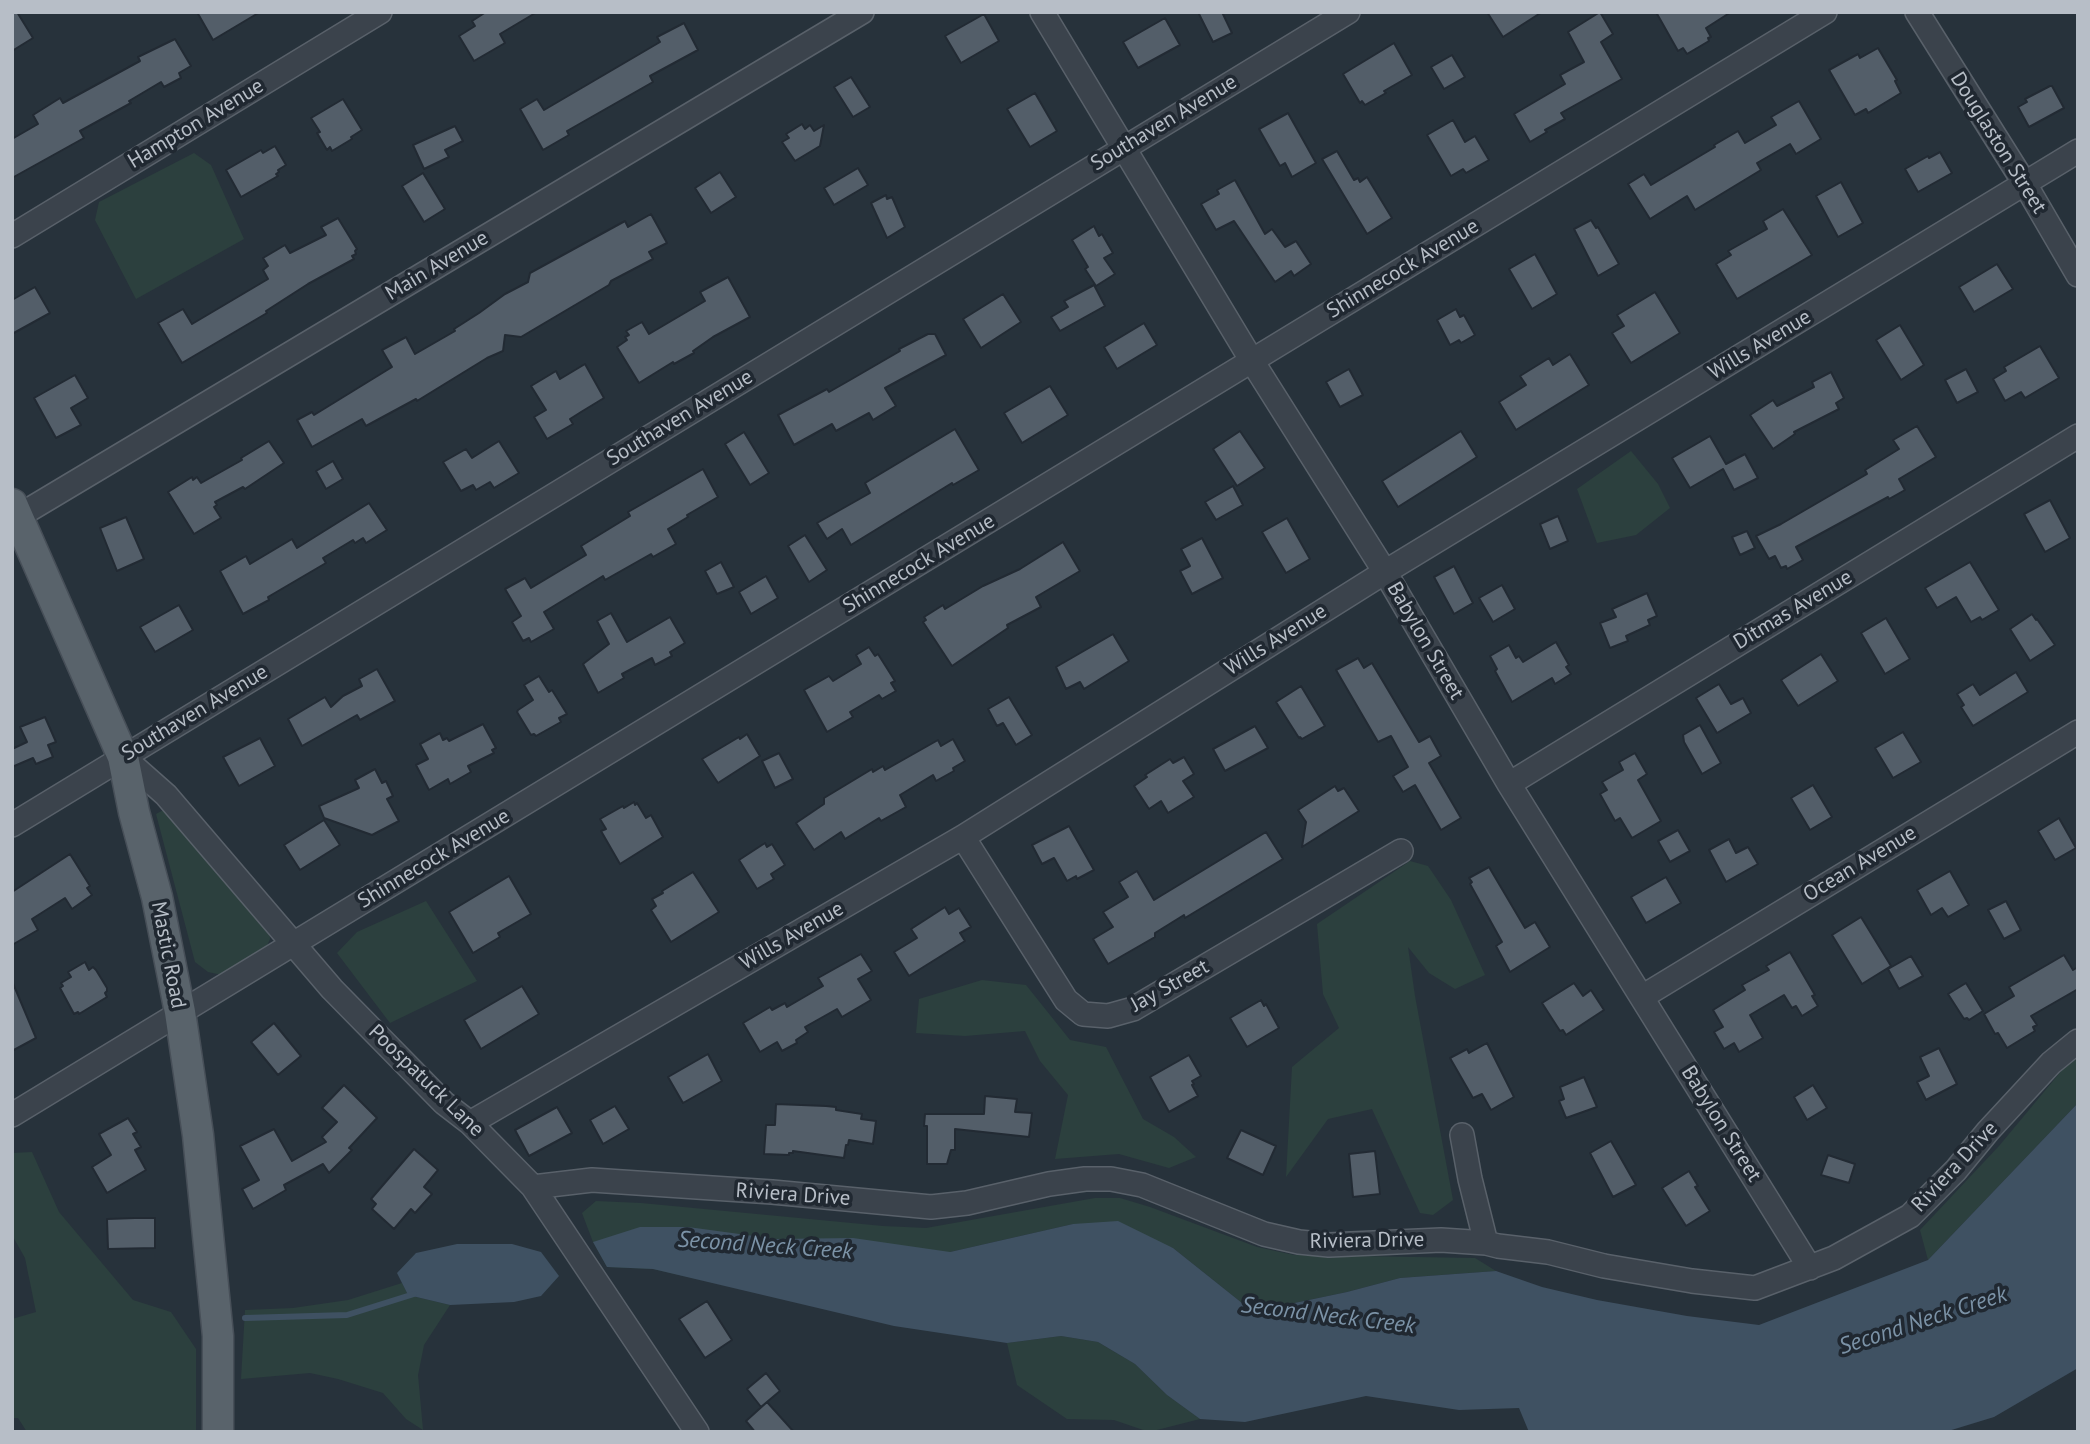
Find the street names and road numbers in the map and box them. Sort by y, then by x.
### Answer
street label: Douglaston Street [1944,68,2052,218]
street label: Southaven Avenue [1086,69,1242,177]
street label: Hampton Avenue [124,74,268,174]
street label: Shinnecock Avenue [1323,214,1483,324]
street label: Main Avenue [381,225,493,307]
street label: Wills Avenue [1704,305,1816,385]
street label: Southaven Avenue [602,364,758,472]
street label: Shinnecock Avenue [839,509,999,619]
street label: Ditmas Avenue [1729,565,1857,655]
street label: Babylon Street [1381,578,1469,704]
street label: Wills Avenue [1220,599,1332,681]
street label: Southaven Avenue [117,659,273,767]
street label: Shinnecock Avenue [354,804,514,914]
street label: Ocean Avenue [1799,820,1921,908]
street label: Wills Avenue [736,896,848,976]
street label: Mastic Road [145,900,191,1010]
street label: Jay Street [1126,954,1214,1018]
street label: Poospatuck Lane [363,1020,489,1142]
street label: Babylon Street [1675,1061,1767,1187]
street label: Riviera Drive [1907,1116,2003,1218]
street label: Riviera Drive [735,1178,851,1212]
street label: Riviera Drive [1309,1227,1425,1255]

